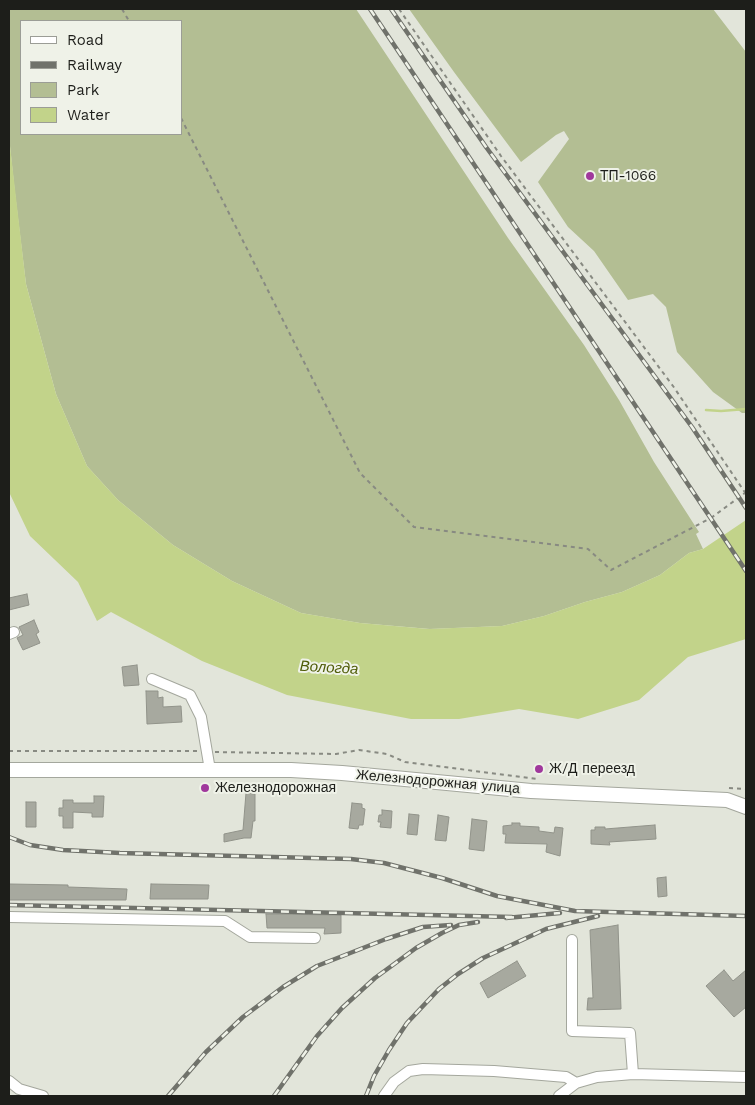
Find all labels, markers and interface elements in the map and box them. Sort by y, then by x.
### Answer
legend [20,20,182,135]
text: Road [67,31,104,49]
text: Railway [67,56,122,74]
text: Park [67,81,99,99]
text: Water [67,106,110,124]
place label: ТП-1066 [600,168,656,184]
marker: ТП-1066 [584,170,596,182]
water label: Вологда [299,657,359,679]
place label: Ж/Д переезд [549,761,635,777]
marker: Ж/Д переезд [533,763,545,775]
street label: Железнодорожная улица [355,766,521,798]
place label: Железнодорожная [215,780,336,796]
marker: Железнодорожная [199,782,211,794]

